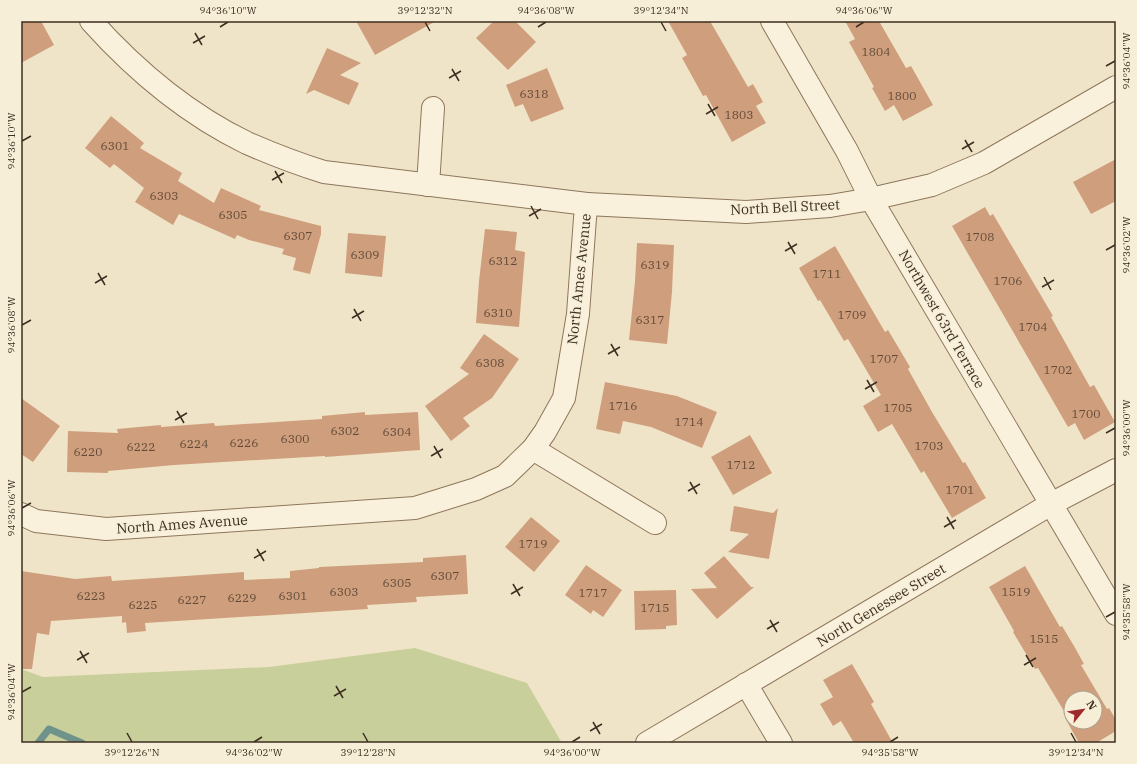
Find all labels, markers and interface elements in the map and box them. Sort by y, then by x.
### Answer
text: 94°36'10"W [199,4,257,17]
text: 39°12'32"N [398,4,453,17]
text: 94°36'08"W [517,4,575,17]
text: 39°12'34"N [634,4,689,17]
text: 94°36'06"W [835,4,893,17]
text: 94°36'04"W [1120,32,1133,90]
house number: 1804 [862,44,890,59]
house number: 6318 [520,86,548,101]
house number: 1800 [888,88,916,103]
house number: 1803 [725,107,753,122]
text: 94°36'10"W [5,112,18,170]
house number: 6301 [101,138,129,153]
house number: 6303 [150,188,178,203]
street label: North Bell Street [730,195,840,219]
house number: 6305 [219,207,247,222]
street label: North Ames Avenue [563,213,595,345]
text: 94°36'02"W [1120,216,1133,274]
house number: 6307 [284,228,312,243]
house number: 1708 [966,229,994,244]
street label: Northwest 63rd Terrace [895,246,989,392]
house number: 6309 [351,247,379,262]
house number: 6312 [489,253,517,268]
house number: 6319 [641,257,669,272]
house number: 1711 [813,266,841,281]
house number: 1706 [994,273,1022,288]
text: 94°36'08"W [5,296,18,354]
house number: 6310 [484,305,512,320]
house number: 1709 [838,307,866,322]
house number: 6317 [636,312,664,327]
house number: 1704 [1019,319,1047,334]
house number: 1707 [870,351,898,366]
house number: 6308 [476,355,504,370]
house number: 1702 [1044,362,1072,377]
house number: 1716 [609,398,637,413]
text: 94°36'00"W [1120,399,1133,457]
house number: 1705 [884,400,912,415]
house number: 1700 [1072,406,1100,421]
house number: 1714 [675,414,703,429]
house number: 6302 [331,423,359,438]
house number: 6304 [383,424,411,439]
house number: 6300 [281,431,309,446]
house number: 6226 [230,435,258,450]
house number: 6224 [180,436,208,451]
house number: 1703 [915,438,943,453]
house number: 6222 [127,439,155,454]
house number: 6220 [74,444,102,459]
house number: 1712 [727,457,755,472]
text: 94°36'06"W [5,479,18,537]
house number: 1701 [946,482,974,497]
street label: North Ames Avenue [116,510,248,538]
house number: 1719 [519,536,547,551]
street label: North Genessee Street [813,559,949,651]
house number: 6307 [431,568,459,583]
house number: 6305 [383,575,411,590]
text: 94°35'58"W [1120,583,1133,641]
house number: 6303 [330,584,358,599]
house number: 1519 [1002,584,1030,599]
house number: 1717 [579,585,607,600]
house number: 6223 [77,588,105,603]
house number: 6301 [279,588,307,603]
house number: 6229 [228,590,256,605]
house number: 6227 [178,592,206,607]
house number: 6225 [129,597,157,612]
house number: 1715 [641,600,669,615]
house number: 1515 [1030,631,1058,646]
text: 94°36'04"W [5,663,18,721]
north arrow [1063,690,1103,730]
text: N [1083,698,1100,713]
text: 39°12'26"N [105,746,160,759]
text: 94°36'02"W [225,746,283,759]
text: 39°12'28"N [341,746,396,759]
text: 94°36'00"W [543,746,601,759]
text: 94°35'58"W [861,746,919,759]
text: 39°12'34"N [1049,746,1104,759]

